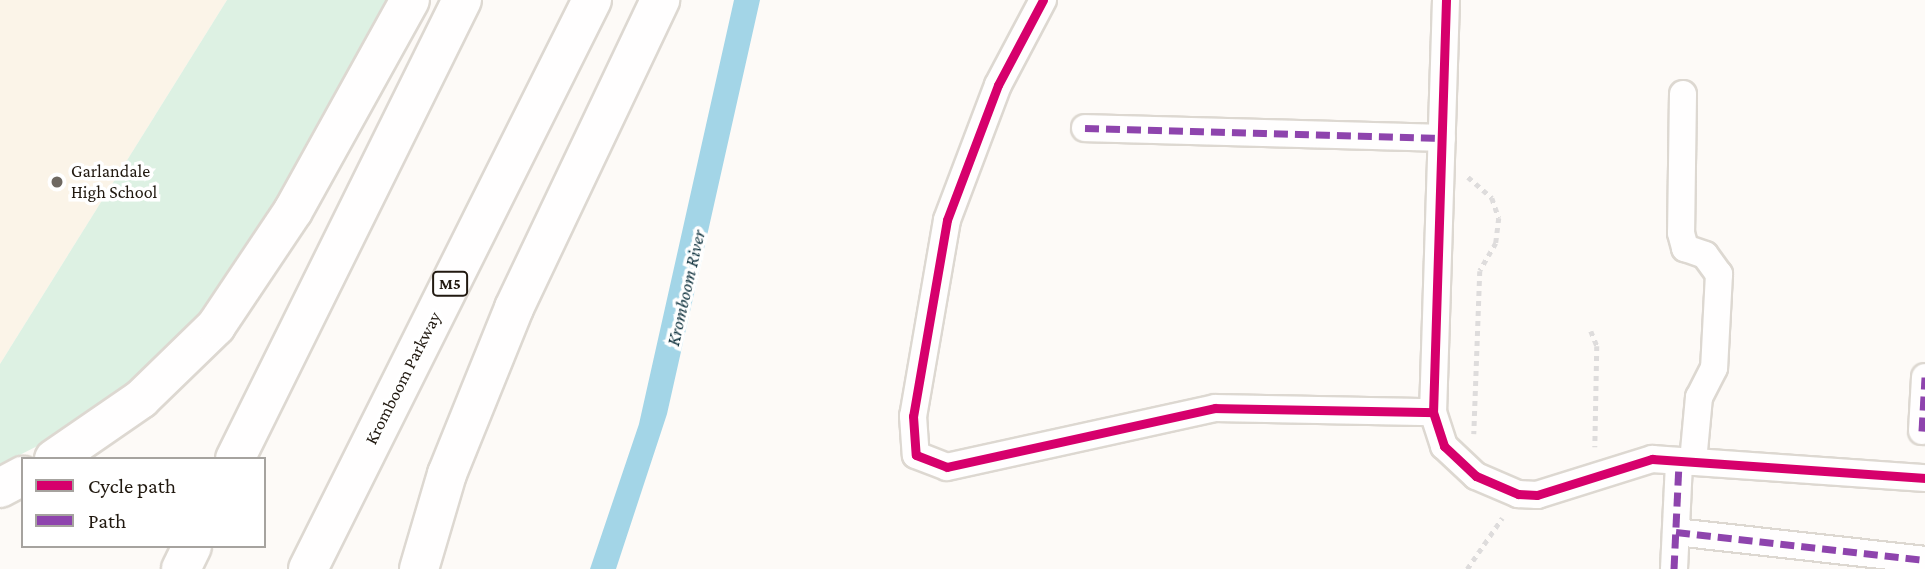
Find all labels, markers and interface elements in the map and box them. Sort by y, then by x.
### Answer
place label: Garlandale High School [71,161,157,204]
marker: Garlandale High School [49,174,65,190]
water label: Kromboom River [662,228,710,348]
road number: M5 [431,272,469,296]
street label: Kromboom Parkway [360,308,446,448]
legend [21,457,266,548]
text: Cycle path [88,474,176,498]
text: Path [88,509,126,533]

